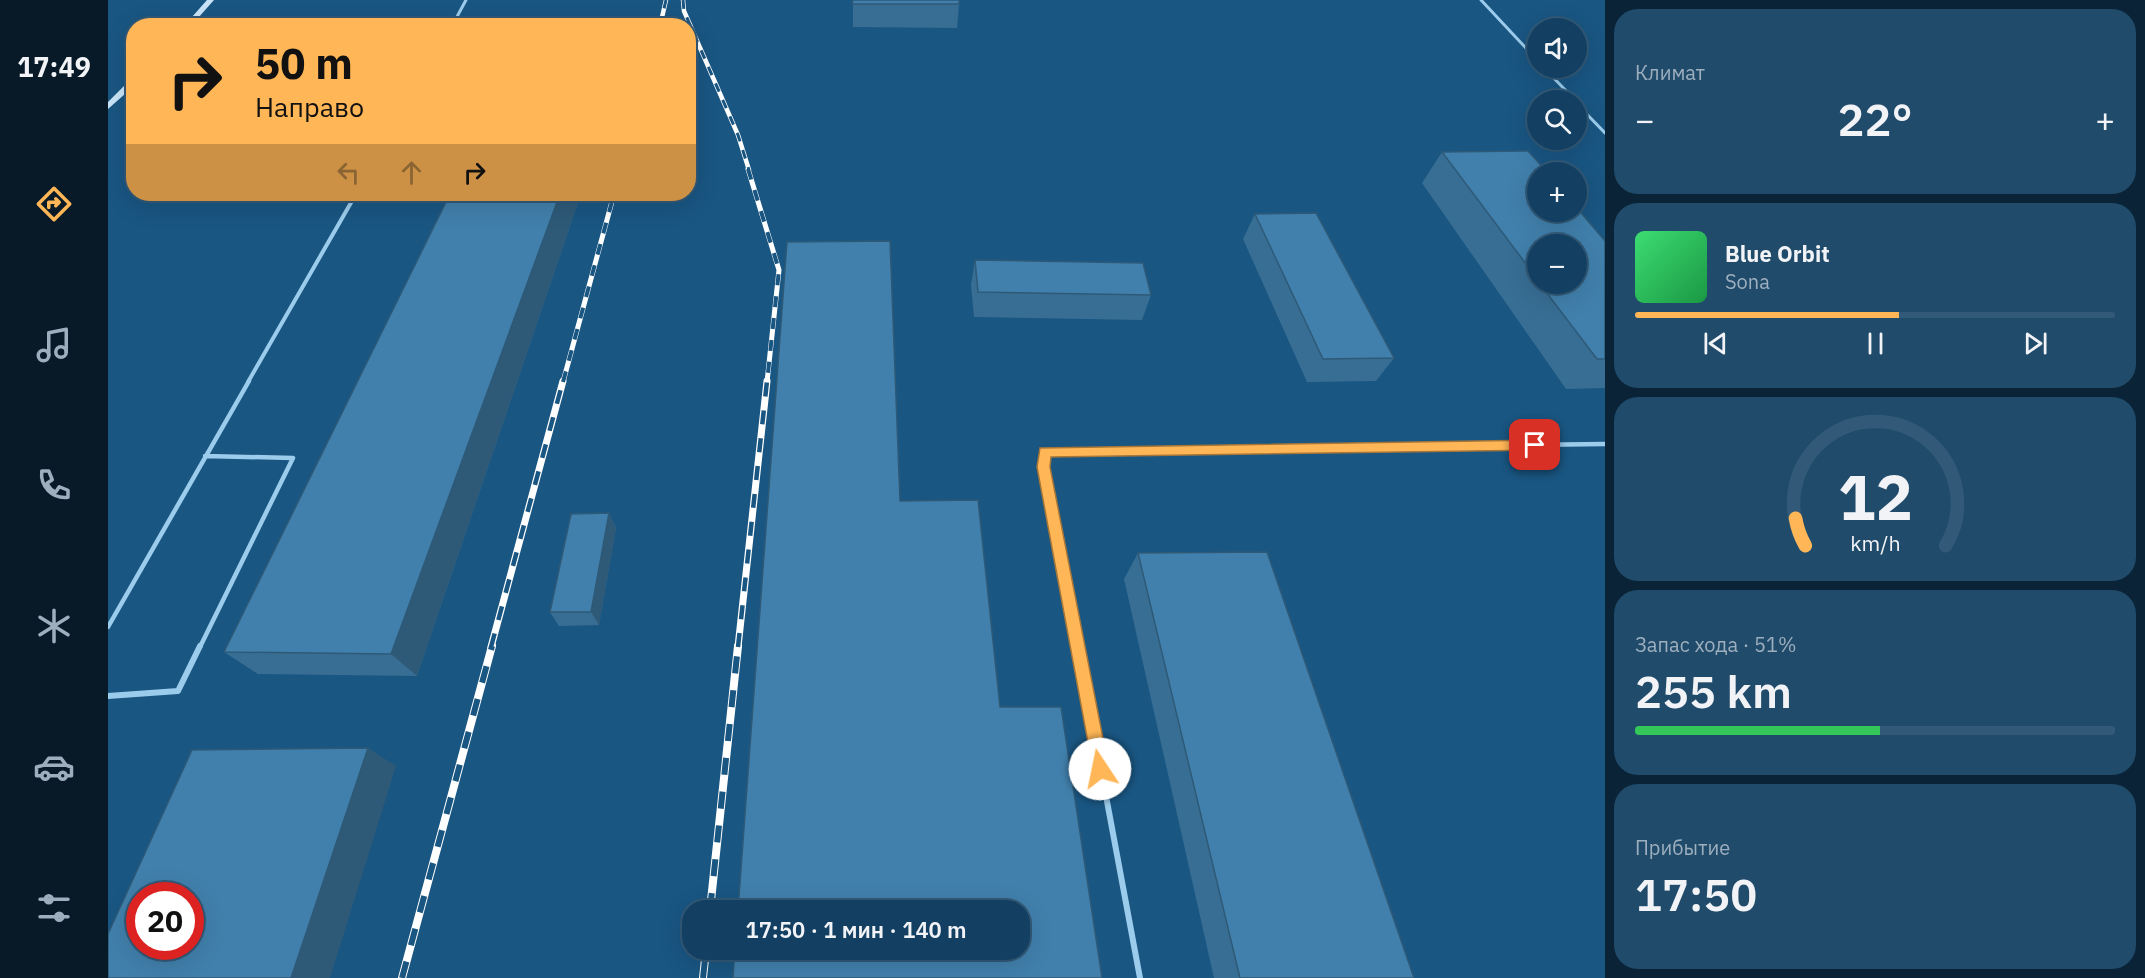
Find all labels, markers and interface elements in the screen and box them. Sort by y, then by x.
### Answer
map controls [1527,18,1587,294]
button: sound [1527,18,1587,78]
text: 50 m [255,36,353,91]
icon: right [156,42,234,120]
text: 17:49 [17,49,91,84]
text: Климат [1635,59,1705,86]
text: Направо [255,89,364,124]
button: search [1527,90,1587,150]
text: 22° [1837,90,1913,148]
text: − [1635,98,1655,141]
text: + [2095,98,2115,141]
icon: left [332,156,365,189]
icon: ahead [395,156,428,189]
icon: right [458,156,491,189]
button: + [1527,162,1587,222]
icon: directions [33,183,75,225]
button: − [1527,234,1587,294]
text: Blue Orbit [1725,239,1830,268]
text: Sona [1725,268,1770,295]
icon: music [33,324,75,366]
icon: previous [1699,327,1732,360]
icon: pause [1859,327,1892,360]
icon: next [2019,327,2052,360]
pin [1509,419,1560,470]
icon: arrive [1518,428,1551,461]
text: 12 [1838,456,1912,537]
icon: phone [33,464,75,506]
text: km/h [1850,529,1900,557]
icon: climate [33,605,75,647]
text: Запас хода · 51% [1635,631,1797,658]
text: 255 km [1635,662,1792,720]
position arrow [1068,737,1132,801]
icon: car [33,746,75,788]
text: Прибытие [1635,834,1730,861]
text: 17:50 [1635,865,1757,923]
speed limit sign: 20 [126,882,204,960]
icon: filters [33,887,75,929]
text: 17:50 · 1 мин · 140 m [745,915,967,944]

